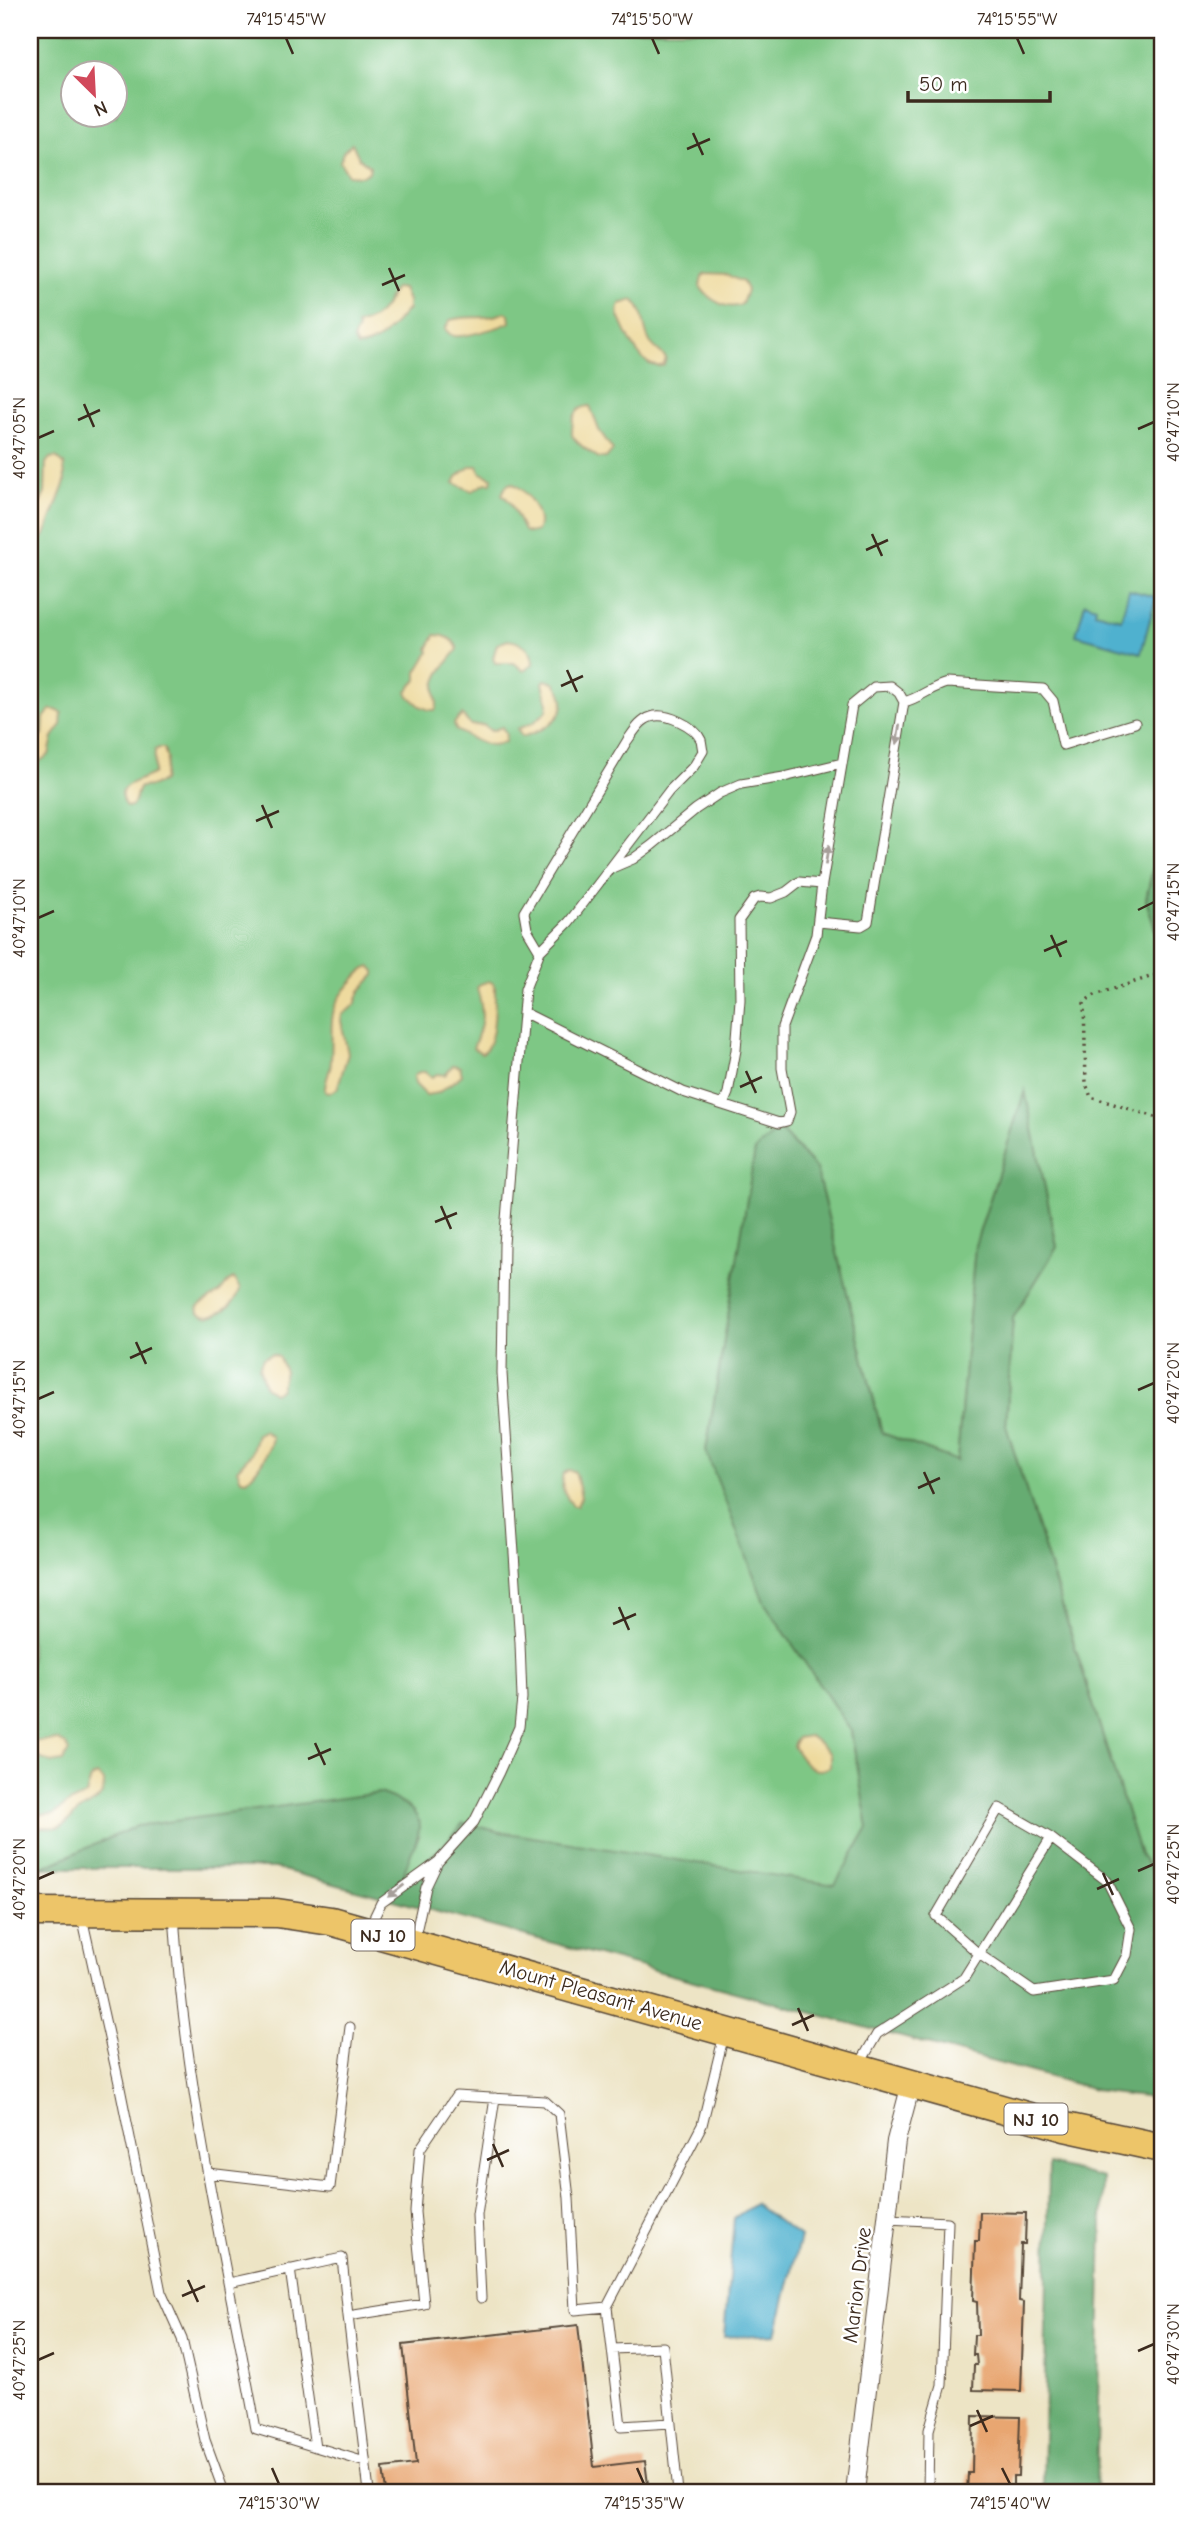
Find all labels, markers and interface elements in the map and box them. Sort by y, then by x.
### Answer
text: 74°15'45"W [246,9,326,30]
text: 74°15'50"W [611,9,693,30]
text: 74°15'55"W [977,9,1058,30]
north arrow [60,60,130,130]
scale bar [908,60,1050,104]
text: 50 m [919,72,968,96]
text: N [90,96,111,121]
text: 40°47'10"N [1163,382,1184,462]
text: 40°47'05"N [9,397,30,479]
one-way arrow [892,724,903,746]
one-way arrow [822,844,833,866]
text: 40°47'15"N [1163,863,1184,941]
text: 40°47'10"N [9,878,30,958]
text: 40°47'20"N [1163,1342,1184,1424]
text: 40°47'15"N [9,1360,30,1438]
text: 40°47'25"N [1163,1824,1184,1904]
text: 40°47'20"N [9,1838,30,1920]
one-way arrow [387,1884,405,1898]
road number: NJ 10 [352,1920,414,1951]
street label: Mount Pleasant Avenue [497,1955,705,2035]
road number: NJ 10 [1004,2104,1068,2134]
street label: Marion Drive [838,2226,876,2344]
text: 40°47'30"N [1163,2303,1184,2385]
text: 40°47'25"N [9,2320,30,2400]
text: 74°15'30"W [238,2493,320,2514]
text: 74°15'35"W [604,2493,684,2514]
text: 74°15'40"W [970,2493,1051,2514]

